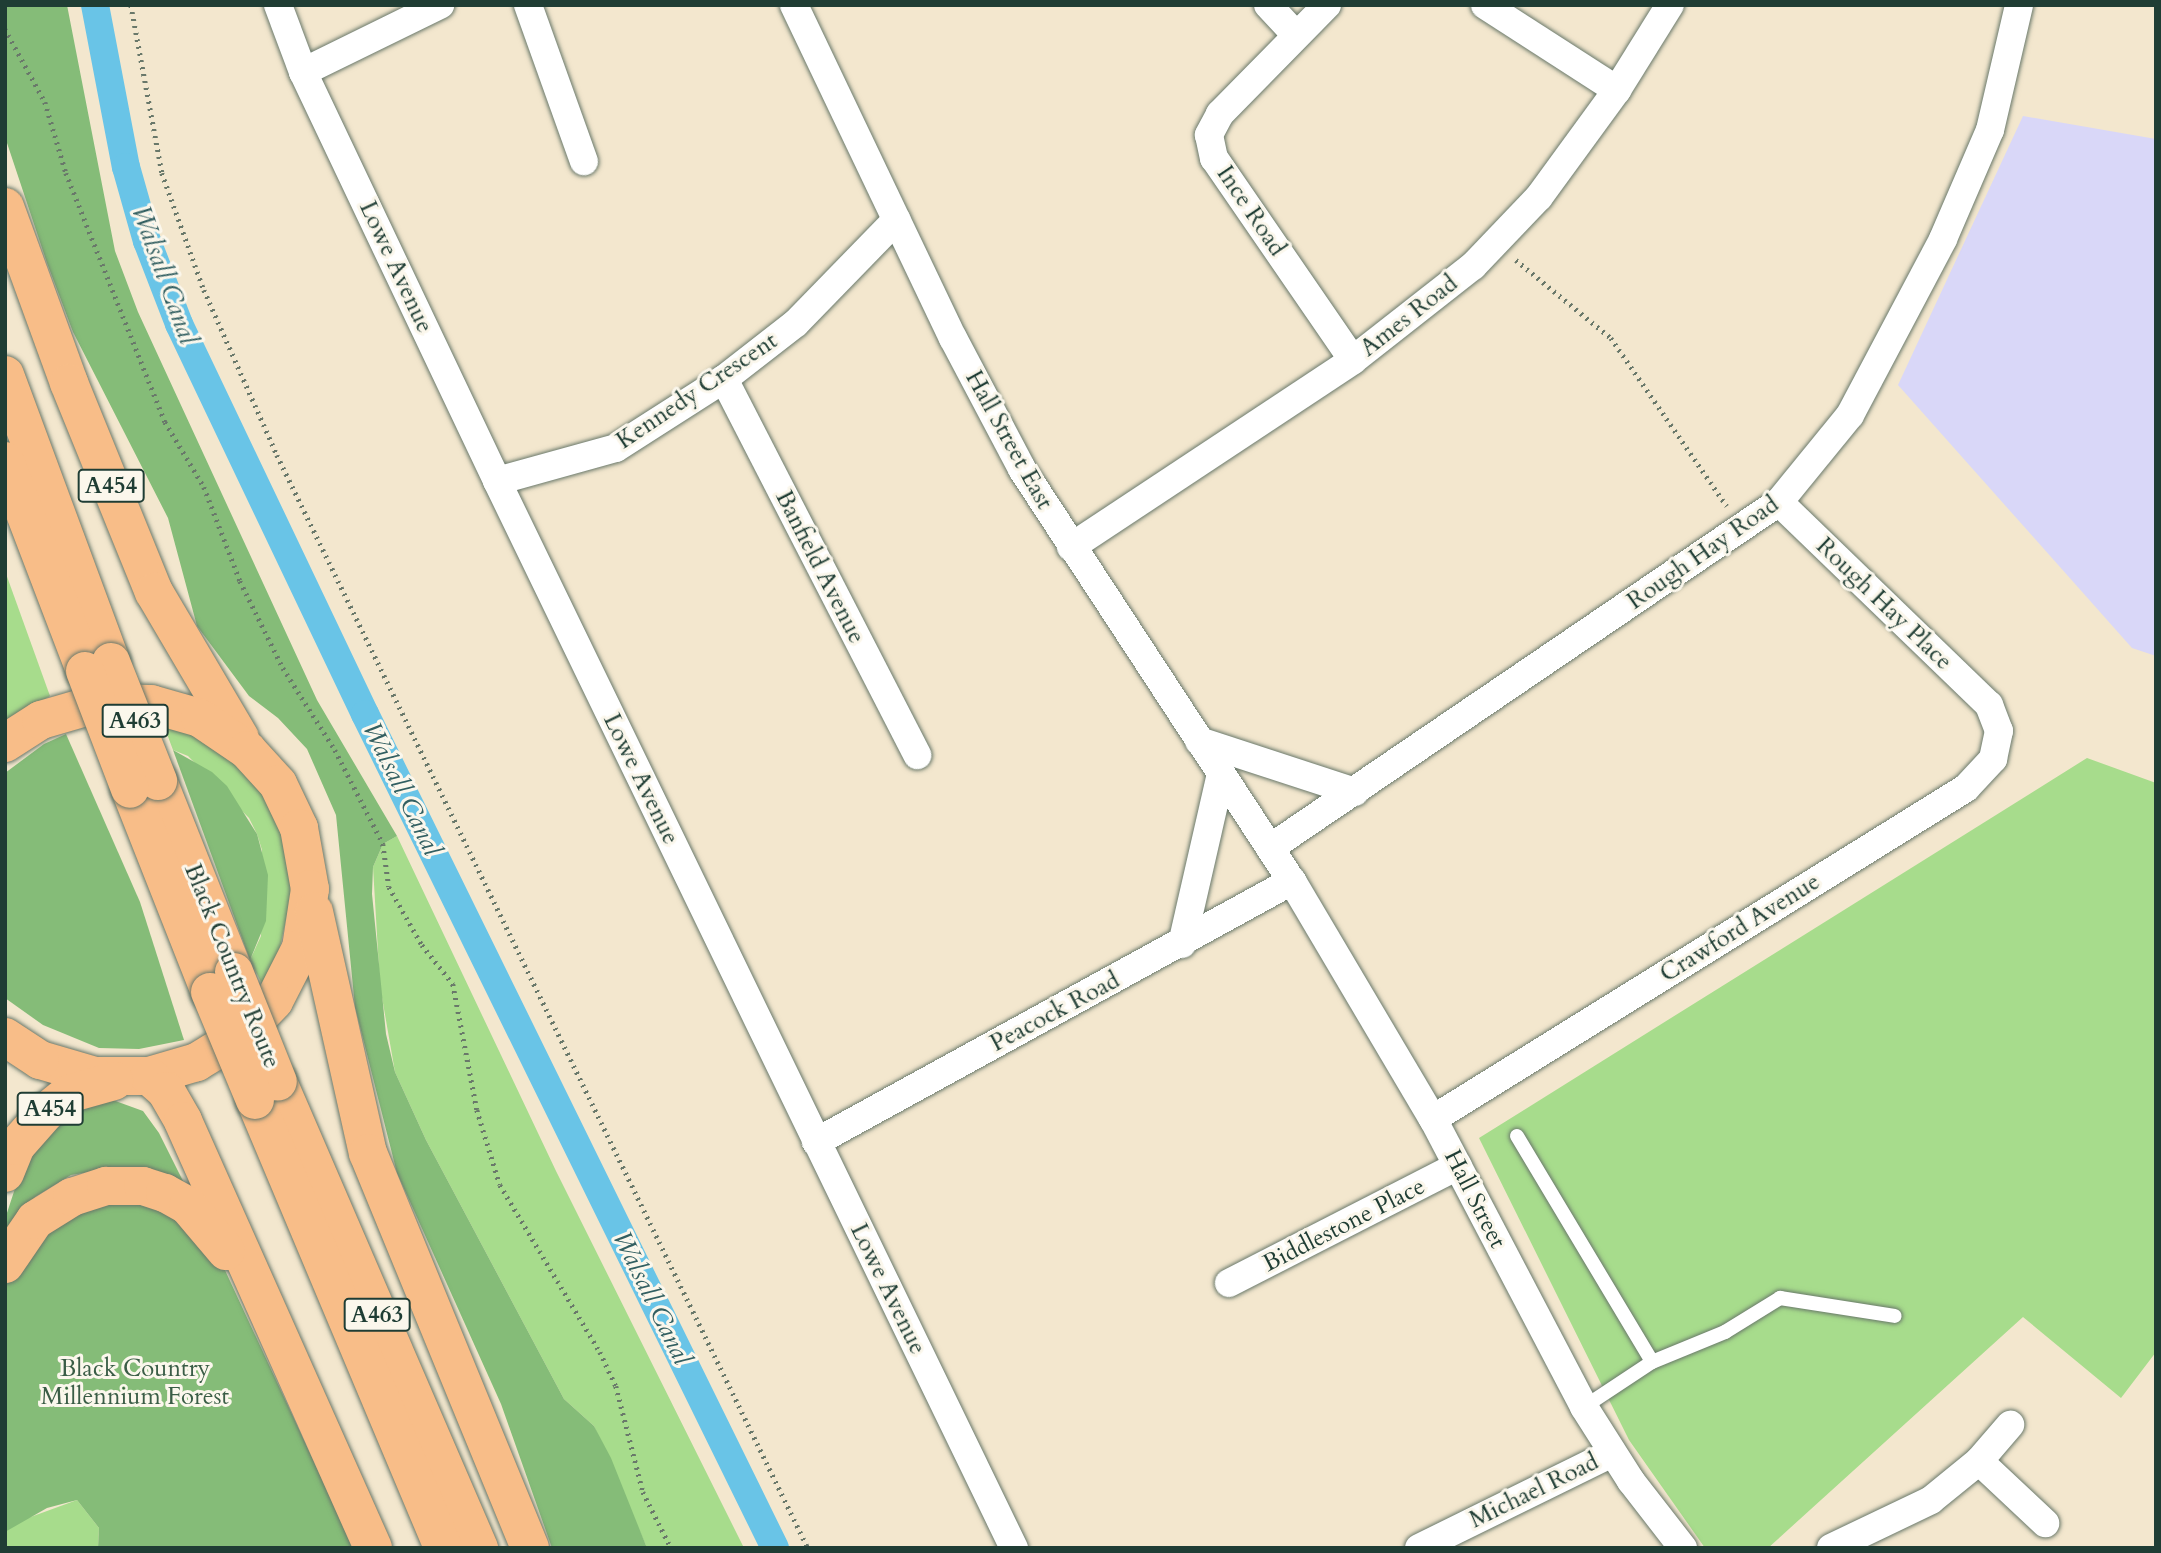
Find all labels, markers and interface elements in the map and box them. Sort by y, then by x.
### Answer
street label: Ince Road [1210,160,1292,262]
street label: Lowe Avenue [353,197,439,337]
water label: Walsall Canal [124,201,204,349]
street label: Ames Road [1355,269,1463,363]
street label: Kennedy Crescent [611,327,783,455]
street label: Hall Street East [959,366,1059,514]
road number: A454 [76,466,146,506]
street label: Banfield Avenue [769,486,871,648]
street label: Rough Hay Road [1622,490,1784,616]
street label: Rough Hay Place [1810,532,1958,676]
road number: A463 [100,702,170,740]
street label: Lowe Avenue [597,709,685,849]
water label: Walsall Canal [356,717,448,861]
street label: Black Country Route [178,860,286,1072]
street label: Crawford Avenue [1655,867,1825,989]
street label: Peacock Road [985,966,1125,1058]
road number: A454 [15,1090,85,1128]
street label: Hall Street [1438,1145,1512,1253]
street label: Biddlestone Place [1258,1172,1430,1278]
street label: Lowe Avenue [844,1219,932,1359]
water label: Walsall Canal [606,1226,698,1370]
road number: A463 [342,1296,412,1334]
park label: Black Country Millennium Forest [41,1355,229,1411]
street label: Michael Road [1465,1447,1603,1535]

